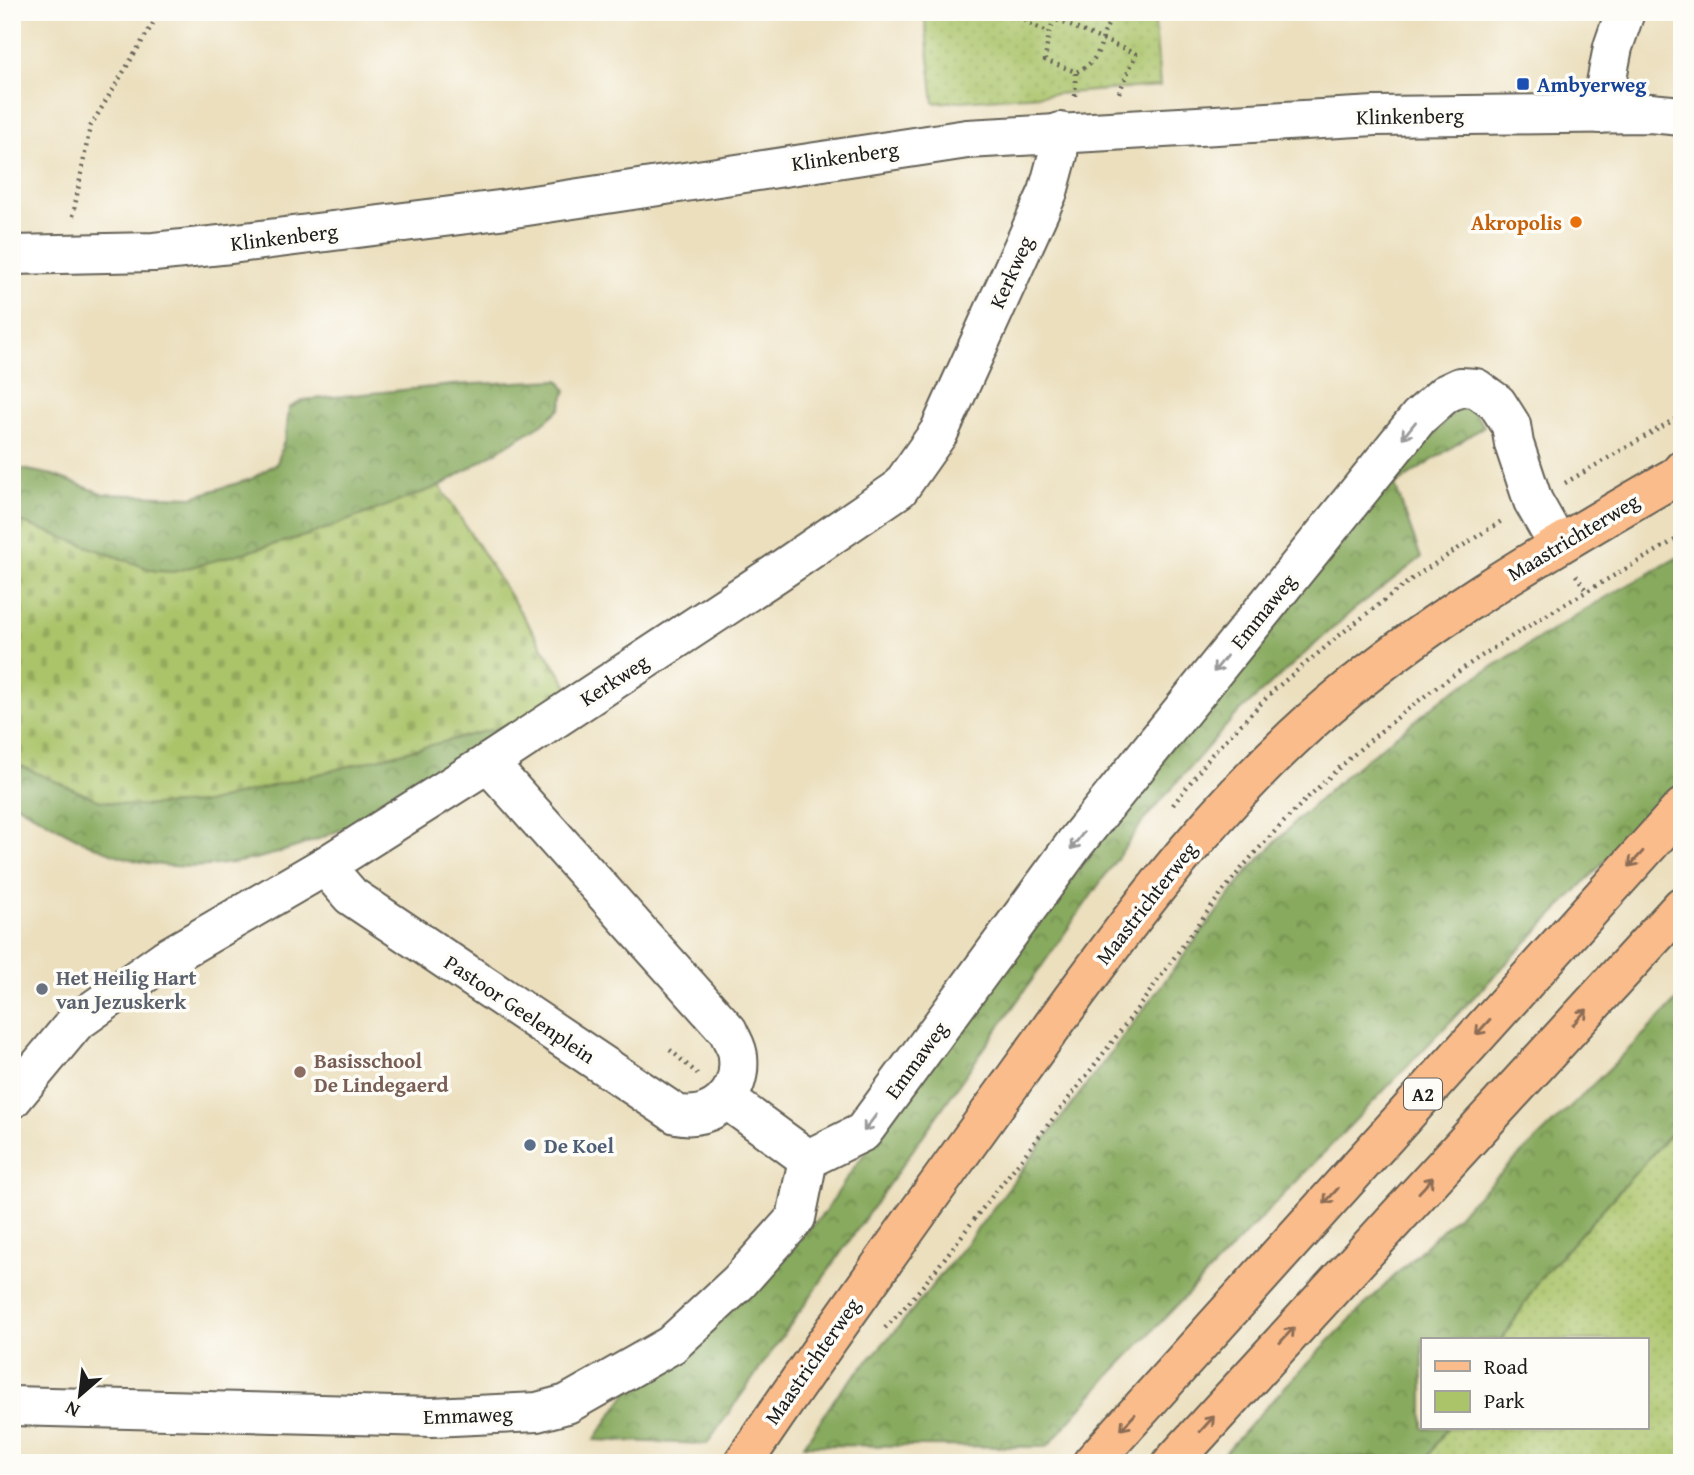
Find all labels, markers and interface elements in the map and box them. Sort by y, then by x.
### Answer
place label: Ambyerweg [1537,69,1647,100]
marker: Ambyerweg [1515,76,1531,92]
street label: Klinkenberg [1356,100,1465,132]
street label: Klinkenberg [789,133,901,179]
place label: Akropolis [1471,207,1562,238]
marker: Akropolis [1568,214,1584,230]
street label: Klinkenberg [229,215,340,259]
street label: Kerkweg [981,230,1041,313]
one-way arrow [1401,420,1416,438]
street label: Maastrichterweg [1501,485,1645,589]
street label: Emmaweg [1223,566,1303,655]
street label: Kerkweg [574,646,655,714]
one-way arrow [1212,655,1227,673]
one-way arrow [1069,832,1084,850]
street label: Maastrichterweg [1088,834,1204,971]
one-way arrow [1628,850,1644,868]
street label: Pastoor Geelenplein [438,947,602,1071]
place label: Het Heilig Hart van Jezuskerk [56,962,196,1017]
marker: Het Heilig Hart van Jezuskerk [34,981,50,997]
one-way arrow [1571,1009,1588,1026]
street label: Emmaweg [877,1014,955,1105]
one-way arrow [1476,1018,1492,1036]
place label: Basisschool De Lindegaerd [314,1045,448,1100]
marker: Basisschool De Lindegaerd [292,1064,308,1080]
road number: A2 [1404,1078,1442,1110]
one-way arrow [862,1114,877,1132]
place label: De Koel [544,1130,614,1161]
marker: De Koel [522,1137,538,1153]
one-way arrow [1417,1177,1434,1194]
one-way arrow [1323,1187,1339,1205]
street label: Maastrichterweg [757,1291,868,1431]
one-way arrow [1279,1327,1296,1344]
legend [1421,1338,1648,1430]
text: Road [1484,1351,1529,1382]
north arrow [46,1360,116,1430]
text: Park [1484,1385,1525,1416]
text: N [60,1395,84,1425]
street label: Emmaweg [423,1398,514,1432]
one-way arrow [1120,1413,1136,1431]
one-way arrow [1199,1415,1215,1433]

